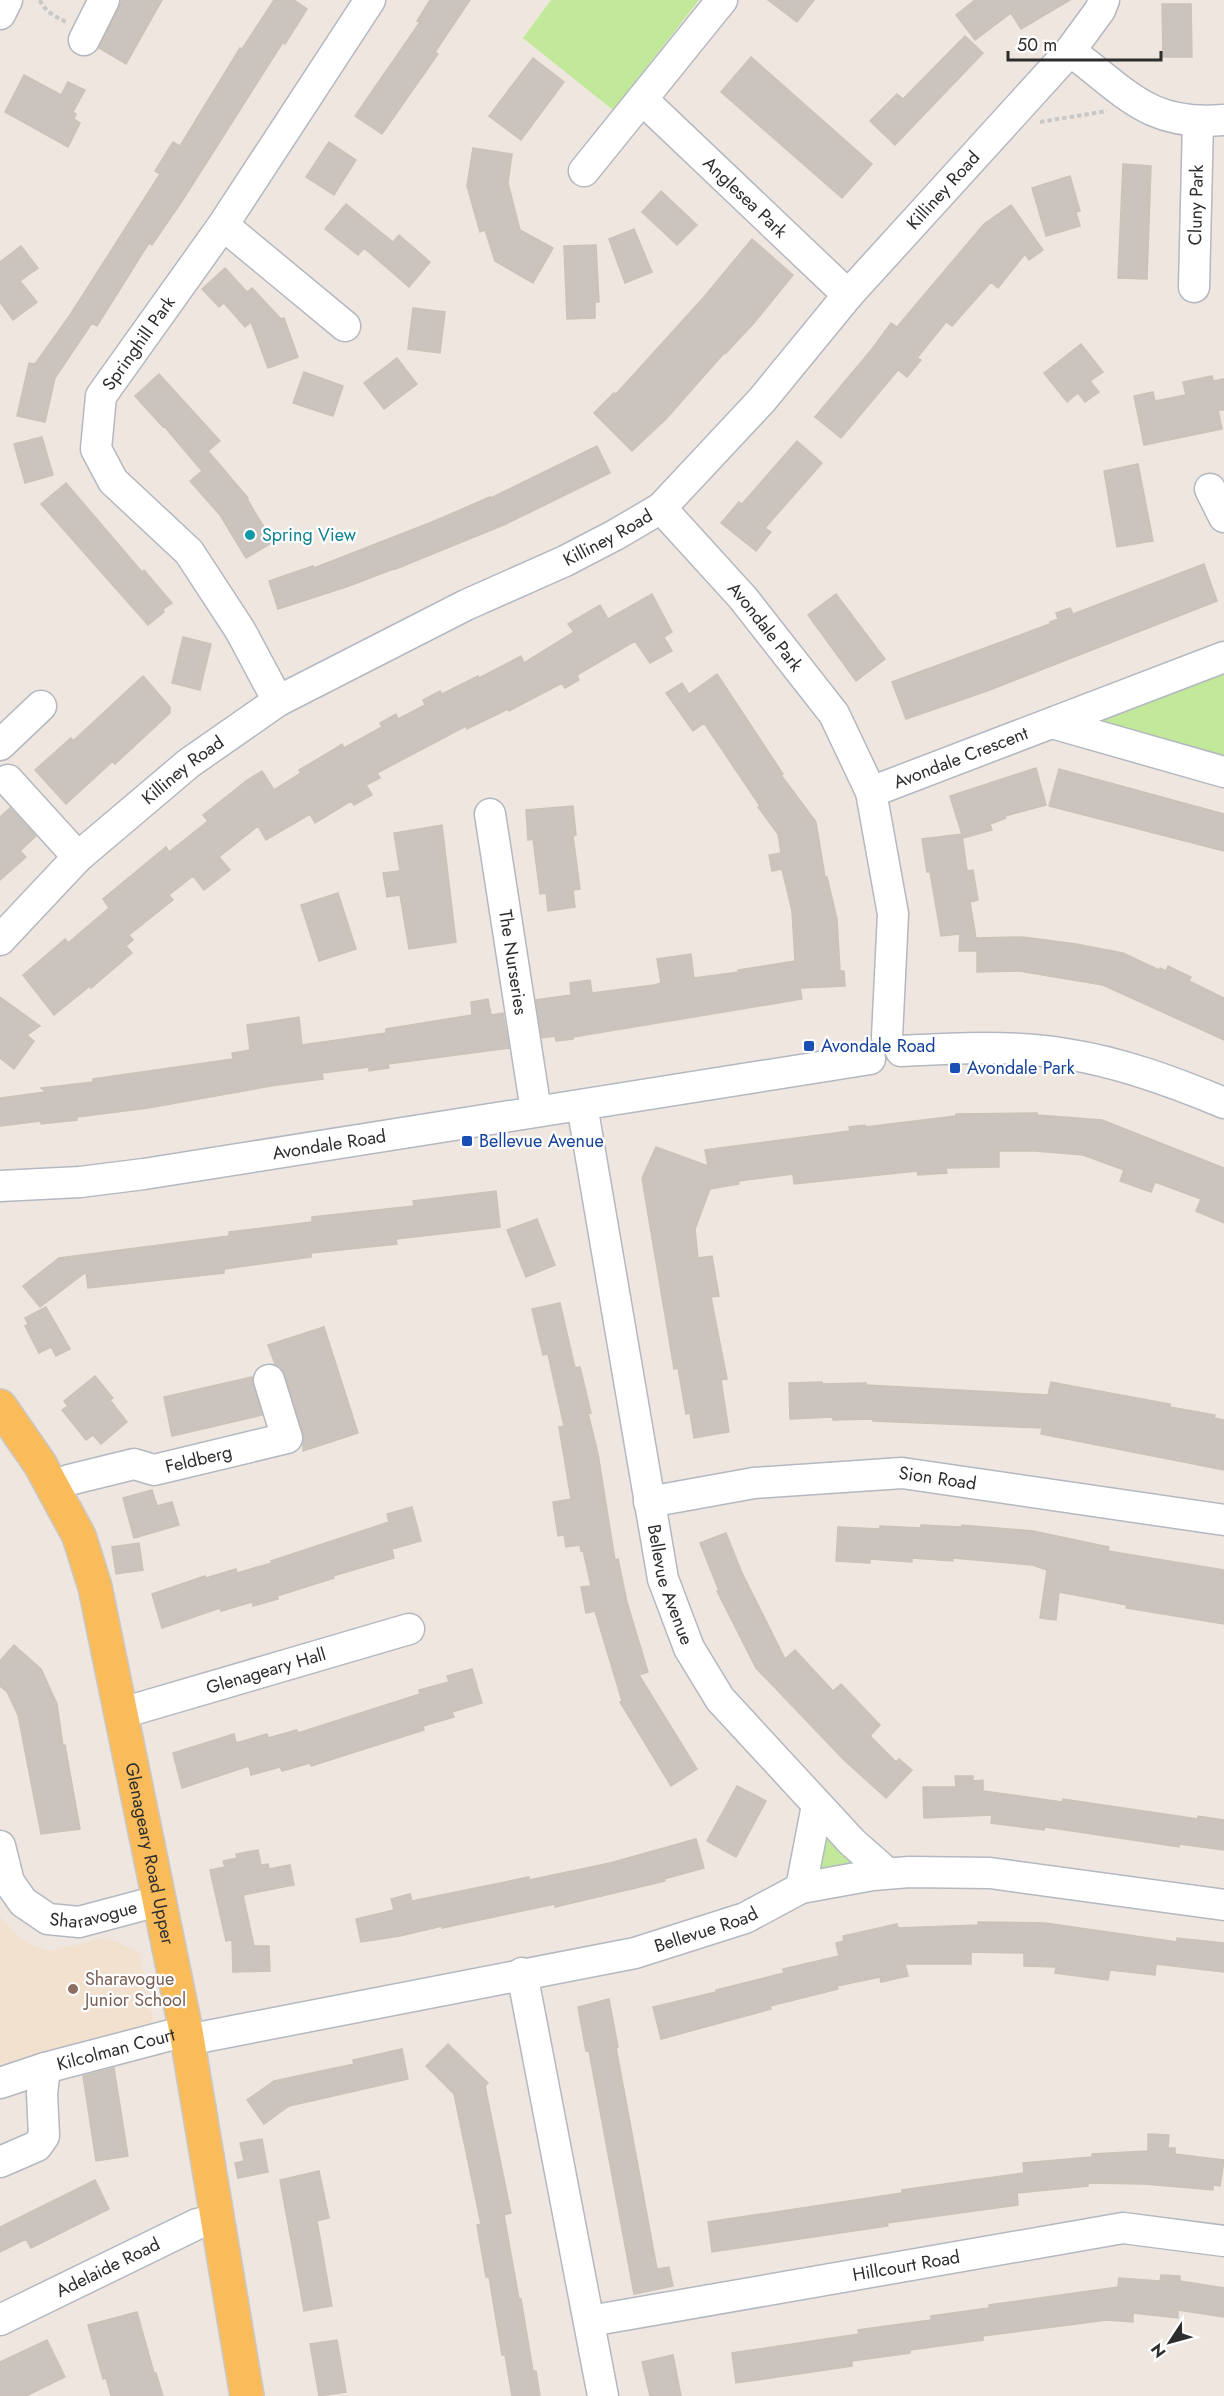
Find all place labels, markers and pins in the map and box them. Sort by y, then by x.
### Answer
place label: Spring View [262,522,357,548]
marker: Spring View [243,528,257,542]
place label: Avondale Road [821,1033,935,1059]
marker: Avondale Road [802,1039,816,1053]
place label: Avondale Park [967,1055,1075,1081]
marker: Avondale Park [948,1061,962,1075]
place label: Bellevue Avenue [479,1128,604,1154]
marker: Bellevue Avenue [460,1134,474,1148]
place label: Sharavogue Junior School [83,1966,186,2013]
marker: Sharavogue Junior School [66,1982,80,1996]

